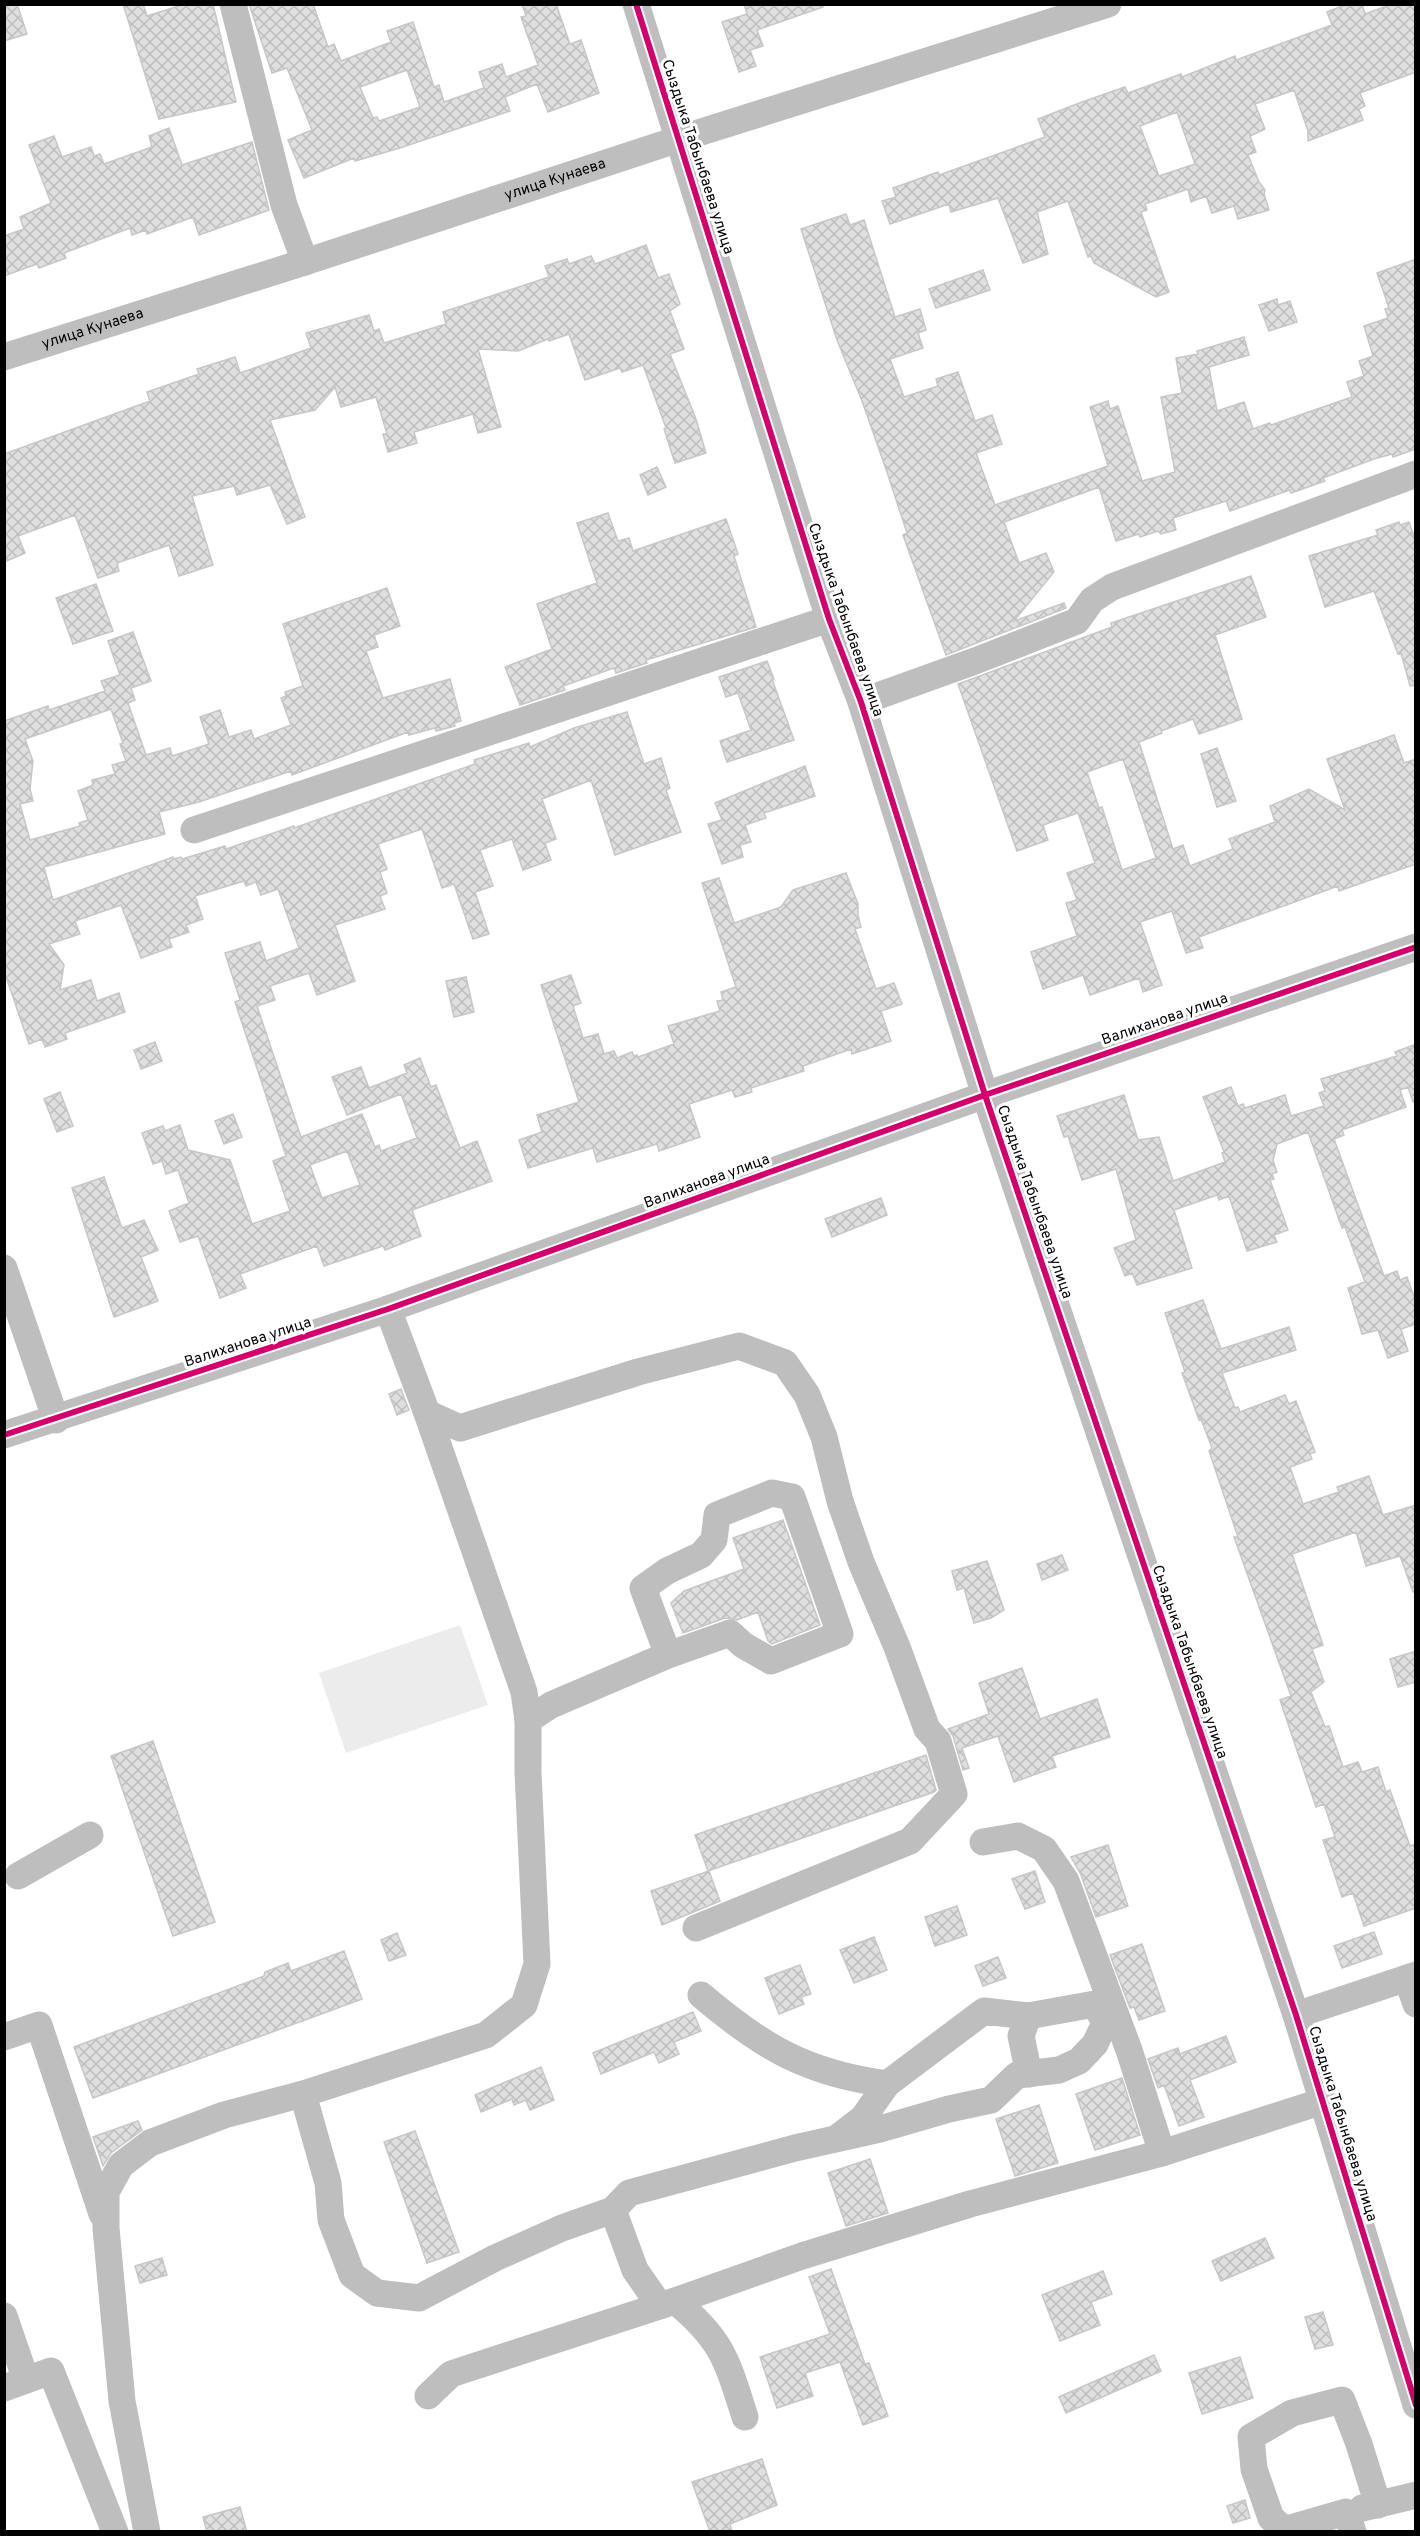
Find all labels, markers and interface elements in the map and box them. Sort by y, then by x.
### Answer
street label: Сыздыка Табынбаева улица [657,57,737,257]
street label: улица Кунаева [502,154,608,205]
street label: улица Кунаева [40,304,146,354]
street label: Сыздыка Табынбаева улица [803,521,887,719]
street label: Валиханова улица [1099,989,1231,1051]
street label: Сыздыка Табынбаева улица [992,1103,1076,1301]
street label: Валиханова улица [642,1150,772,1214]
street label: Валиханова улица [182,1314,314,1372]
street label: Сыздыка Табынбаева улица [1147,1563,1231,1761]
street label: Сыздыка Табынбаева улица [1303,2024,1381,2224]

